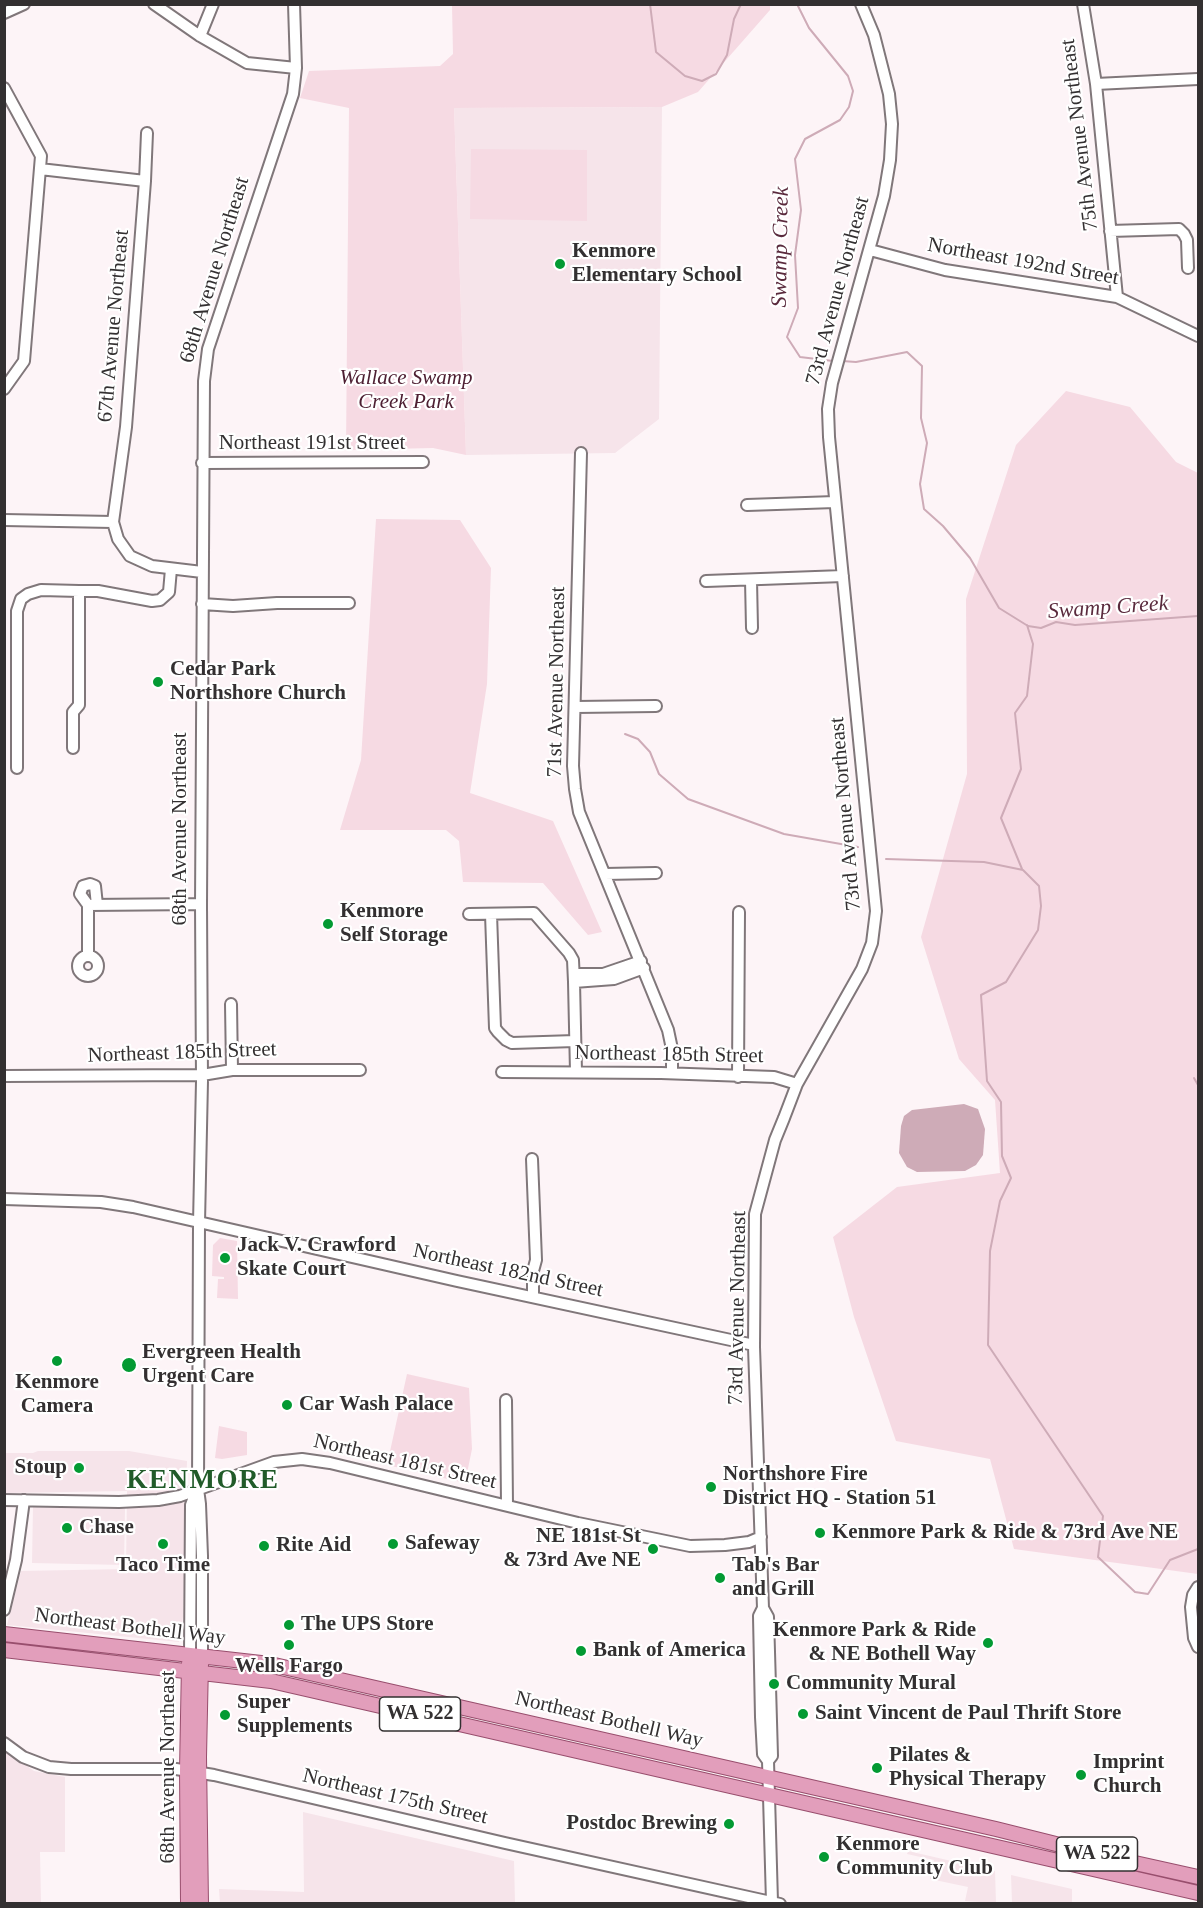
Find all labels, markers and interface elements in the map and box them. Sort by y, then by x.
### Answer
street label: 75th Avenue Northeast [1056,38,1104,232]
street label: 68th Avenue Northeast [175,174,255,366]
water label: Swamp Creek [767,186,795,308]
street label: 73rd Avenue Northeast [801,194,875,388]
street label: 67th Avenue Northeast [93,229,135,423]
street label: Northeast 192nd Street [925,233,1121,291]
place label: Kenmore Elementary School [572,239,742,289]
marker: Kenmore Elementary School [553,257,567,271]
park label: Wallace Swamp Creek Park [340,365,472,415]
street label: Northeast 191st Street [219,430,405,456]
street label: 71st Avenue Northeast [543,586,571,778]
water label: Swamp Creek [1047,591,1169,625]
place label: Cedar Park Northshore Church [170,657,346,707]
marker: Cedar Park Northshore Church [151,675,165,689]
street label: 73rd Avenue Northeast [825,716,867,912]
street label: 68th Avenue Northeast [167,732,193,926]
place label: Kenmore Self Storage [340,899,448,949]
marker: Kenmore Self Storage [321,917,335,931]
street label: Northeast 185th Street [87,1037,277,1069]
street label: Northeast 185th Street [574,1041,764,1069]
street label: 73rd Avenue Northeast [724,1211,752,1405]
place label: Jack V. Crawford Skate Court [237,1233,396,1283]
street label: Northeast 182nd Street [411,1239,605,1303]
marker: Jack V. Crawford Skate Court [218,1251,232,1265]
place label: Evergreen Health Urgent Care [142,1340,301,1390]
marker: Kenmore Camera [50,1354,64,1368]
marker: Evergreen Health Urgent Care [120,1356,138,1374]
place label: Kenmore Camera [15,1370,99,1420]
place label: Car Wash Palace [299,1392,453,1418]
marker: Car Wash Palace [280,1398,294,1412]
street label: Northeast 181st Street [311,1429,499,1495]
place label: Stoup [14,1455,67,1481]
marker: Stoup [72,1461,86,1475]
place label: Northshore Fire District HQ - Station 51 [723,1462,936,1512]
district label: KENMORE [126,1465,280,1497]
marker: Northshore Fire District HQ - Station 51 [704,1480,718,1494]
place label: Chase [79,1515,134,1541]
place label: Kenmore Park & Ride & 73rd Ave NE [832,1520,1178,1546]
marker: Chase [60,1521,74,1535]
place label: NE 181st St & 73rd Ave NE [503,1524,641,1574]
marker: Kenmore Park & Ride & 73rd Ave NE [813,1526,827,1540]
place label: Safeway [405,1531,480,1557]
place label: Rite Aid [276,1533,351,1559]
marker: Taco Time [156,1537,170,1551]
marker: Safeway [386,1537,400,1551]
marker: Rite Aid [257,1539,271,1553]
marker: NE 181st St & 73rd Ave NE [646,1542,660,1556]
place label: Taco Time [116,1553,210,1579]
place label: Tab's Bar and Grill [732,1553,819,1603]
marker: Tab's Bar and Grill [713,1571,727,1585]
street label: Northeast Bothell Way [33,1603,227,1651]
place label: The UPS Store [301,1612,434,1638]
marker: The UPS Store [282,1618,296,1632]
place label: Kenmore Park & Ride & NE Bothell Way [773,1618,976,1668]
marker: Kenmore Park & Ride & NE Bothell Way [981,1636,995,1650]
marker: Wells Fargo [282,1638,296,1652]
place label: Bank of America [593,1638,746,1664]
marker: Bank of America [574,1644,588,1658]
place label: Wells Fargo [235,1654,343,1680]
street label: 68th Avenue Northeast [155,1670,181,1864]
place label: Community Mural [786,1671,956,1697]
marker: Community Mural [767,1677,781,1691]
street label: Northeast Bothell Way [513,1686,705,1754]
place label: Super Supplements [237,1690,353,1740]
road number: WA 522 [380,1697,460,1731]
place label: Saint Vincent de Paul Thrift Store [815,1701,1121,1727]
marker: Saint Vincent de Paul Thrift Store [796,1707,810,1721]
marker: Super Supplements [218,1708,232,1722]
place label: Pilates & Physical Therapy [889,1743,1046,1793]
place label: Imprint Church [1093,1750,1164,1800]
marker: Pilates & Physical Therapy [870,1761,884,1775]
street label: Northeast 175th Street [300,1763,490,1831]
marker: Imprint Church [1074,1768,1088,1782]
place label: Postdoc Brewing [566,1811,717,1837]
marker: Postdoc Brewing [722,1817,736,1831]
place label: Kenmore Community Club [836,1832,993,1882]
road number: WA 522 [1056,1837,1138,1871]
marker: Kenmore Community Club [817,1850,831,1864]

